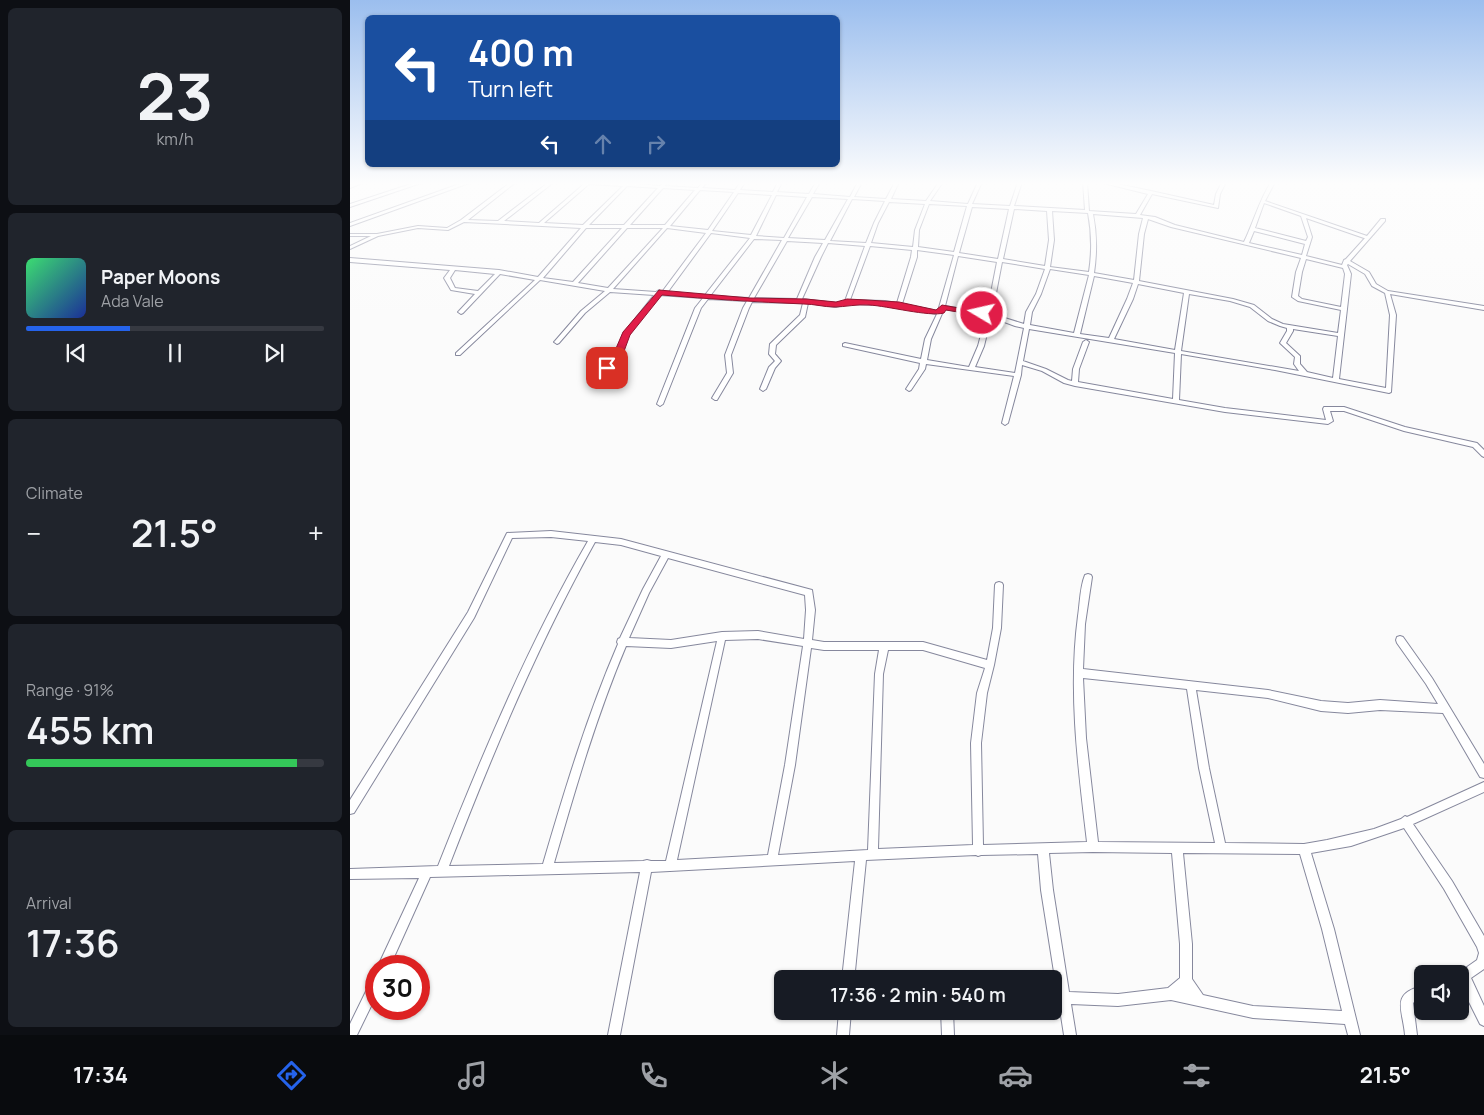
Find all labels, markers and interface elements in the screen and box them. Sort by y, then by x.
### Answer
text: 400 m [468,29,574,77]
icon: left [385,35,450,100]
text: 23 [137,51,213,140]
text: Turn left [468,74,553,104]
text: km/h [156,128,194,150]
icon: left [536,130,564,158]
icon: ahead [589,130,617,158]
icon: right [642,130,670,158]
text: Paper Moons [101,264,220,290]
position arrow [955,286,1007,338]
text: Ada Vale [101,290,164,312]
icon: previous [62,339,90,367]
icon: pause [161,339,189,367]
icon: next [260,339,288,367]
pin [586,347,628,389]
icon: arrive [593,354,621,382]
text: Climate [26,482,83,504]
text: 21.5° [131,506,218,558]
text: − [26,514,41,552]
text: + [308,514,324,552]
text: Range · 91% [26,679,114,701]
text: 455 km [26,703,154,755]
text: Arrival [26,892,72,914]
text: 17:36 [26,916,120,968]
speed limit sign: 30 [365,955,430,1020]
map controls [1414,965,1469,1020]
button: sound [1414,965,1469,1020]
text: 17:36 · 2 min · 540 m [830,982,1006,1008]
icon: directions [274,1058,309,1093]
icon: music [455,1058,490,1093]
icon: phone [636,1058,671,1093]
icon: climate [817,1058,852,1093]
icon: car [998,1058,1033,1093]
icon: filters [1179,1058,1214,1093]
text: 17:34 [73,1060,128,1090]
text: 21.5° [1360,1060,1411,1090]

